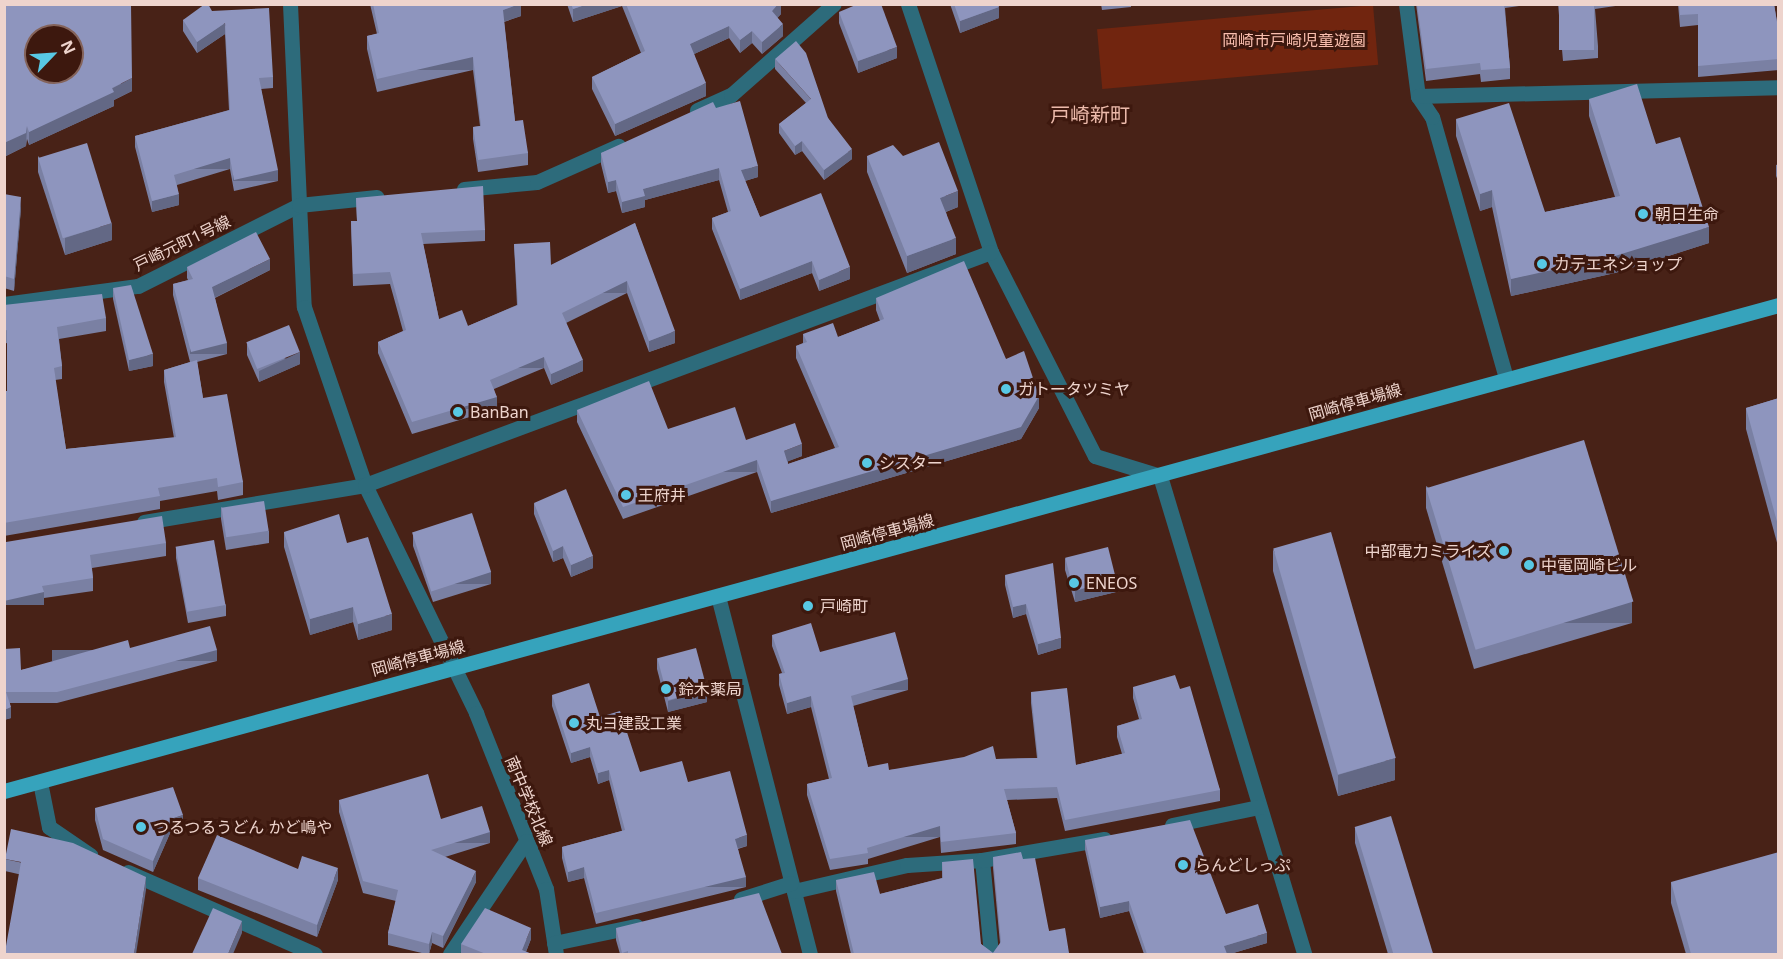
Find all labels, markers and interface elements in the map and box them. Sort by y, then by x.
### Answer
north arrow [24,24,84,84]
park label: 岡崎市戸崎児童遊園 [1222,30,1366,50]
text: N [56,37,81,58]
district label: 戸崎新町 [1050,102,1130,126]
place label: 朝日生命 [1655,204,1719,224]
marker: 朝日生命 [1636,207,1650,221]
street label: 戸崎元町1号線 [131,211,233,275]
place label: カテエネショップ [1554,254,1682,274]
marker: カテエネショップ [1535,257,1549,271]
place label: ガトータツミヤ [1018,379,1130,399]
street label: 岡崎停車場線 [1306,380,1404,424]
marker: ガトータツミヤ [999,382,1013,396]
place label: BanBan [470,402,529,422]
marker: BanBan [451,405,465,419]
place label: シスター [879,453,943,473]
marker: シスター [860,456,874,470]
place label: 王府井 [638,485,686,505]
marker: 王府井 [619,488,633,502]
street label: 岡崎停車場線 [838,510,936,554]
place label: 中部電力ミライズ [1364,541,1492,561]
marker: 中部電力ミライズ [1497,544,1511,558]
place label: 中電岡崎ビル [1541,555,1637,575]
marker: 中電岡崎ビル [1522,558,1536,572]
place label: ENEOS [1086,573,1137,593]
marker: ENEOS [1067,576,1081,590]
place label: 戸崎町 [820,596,868,616]
marker: 戸崎町 [801,599,815,613]
street label: 岡崎停車場線 [369,636,467,680]
place label: 鈴木薬局 [678,679,742,699]
marker: 鈴木薬局 [659,682,673,696]
place label: 丸ヨ建設工業 [586,713,682,733]
marker: 丸ヨ建設工業 [567,716,581,730]
street label: 南中学校北線 [501,753,557,849]
place label: つるつるうどん かど嶋や [153,817,333,837]
marker: つるつるうどん かど嶋や [134,820,148,834]
place label: らんどしっぷ [1195,855,1291,875]
marker: らんどしっぷ [1176,858,1190,872]

